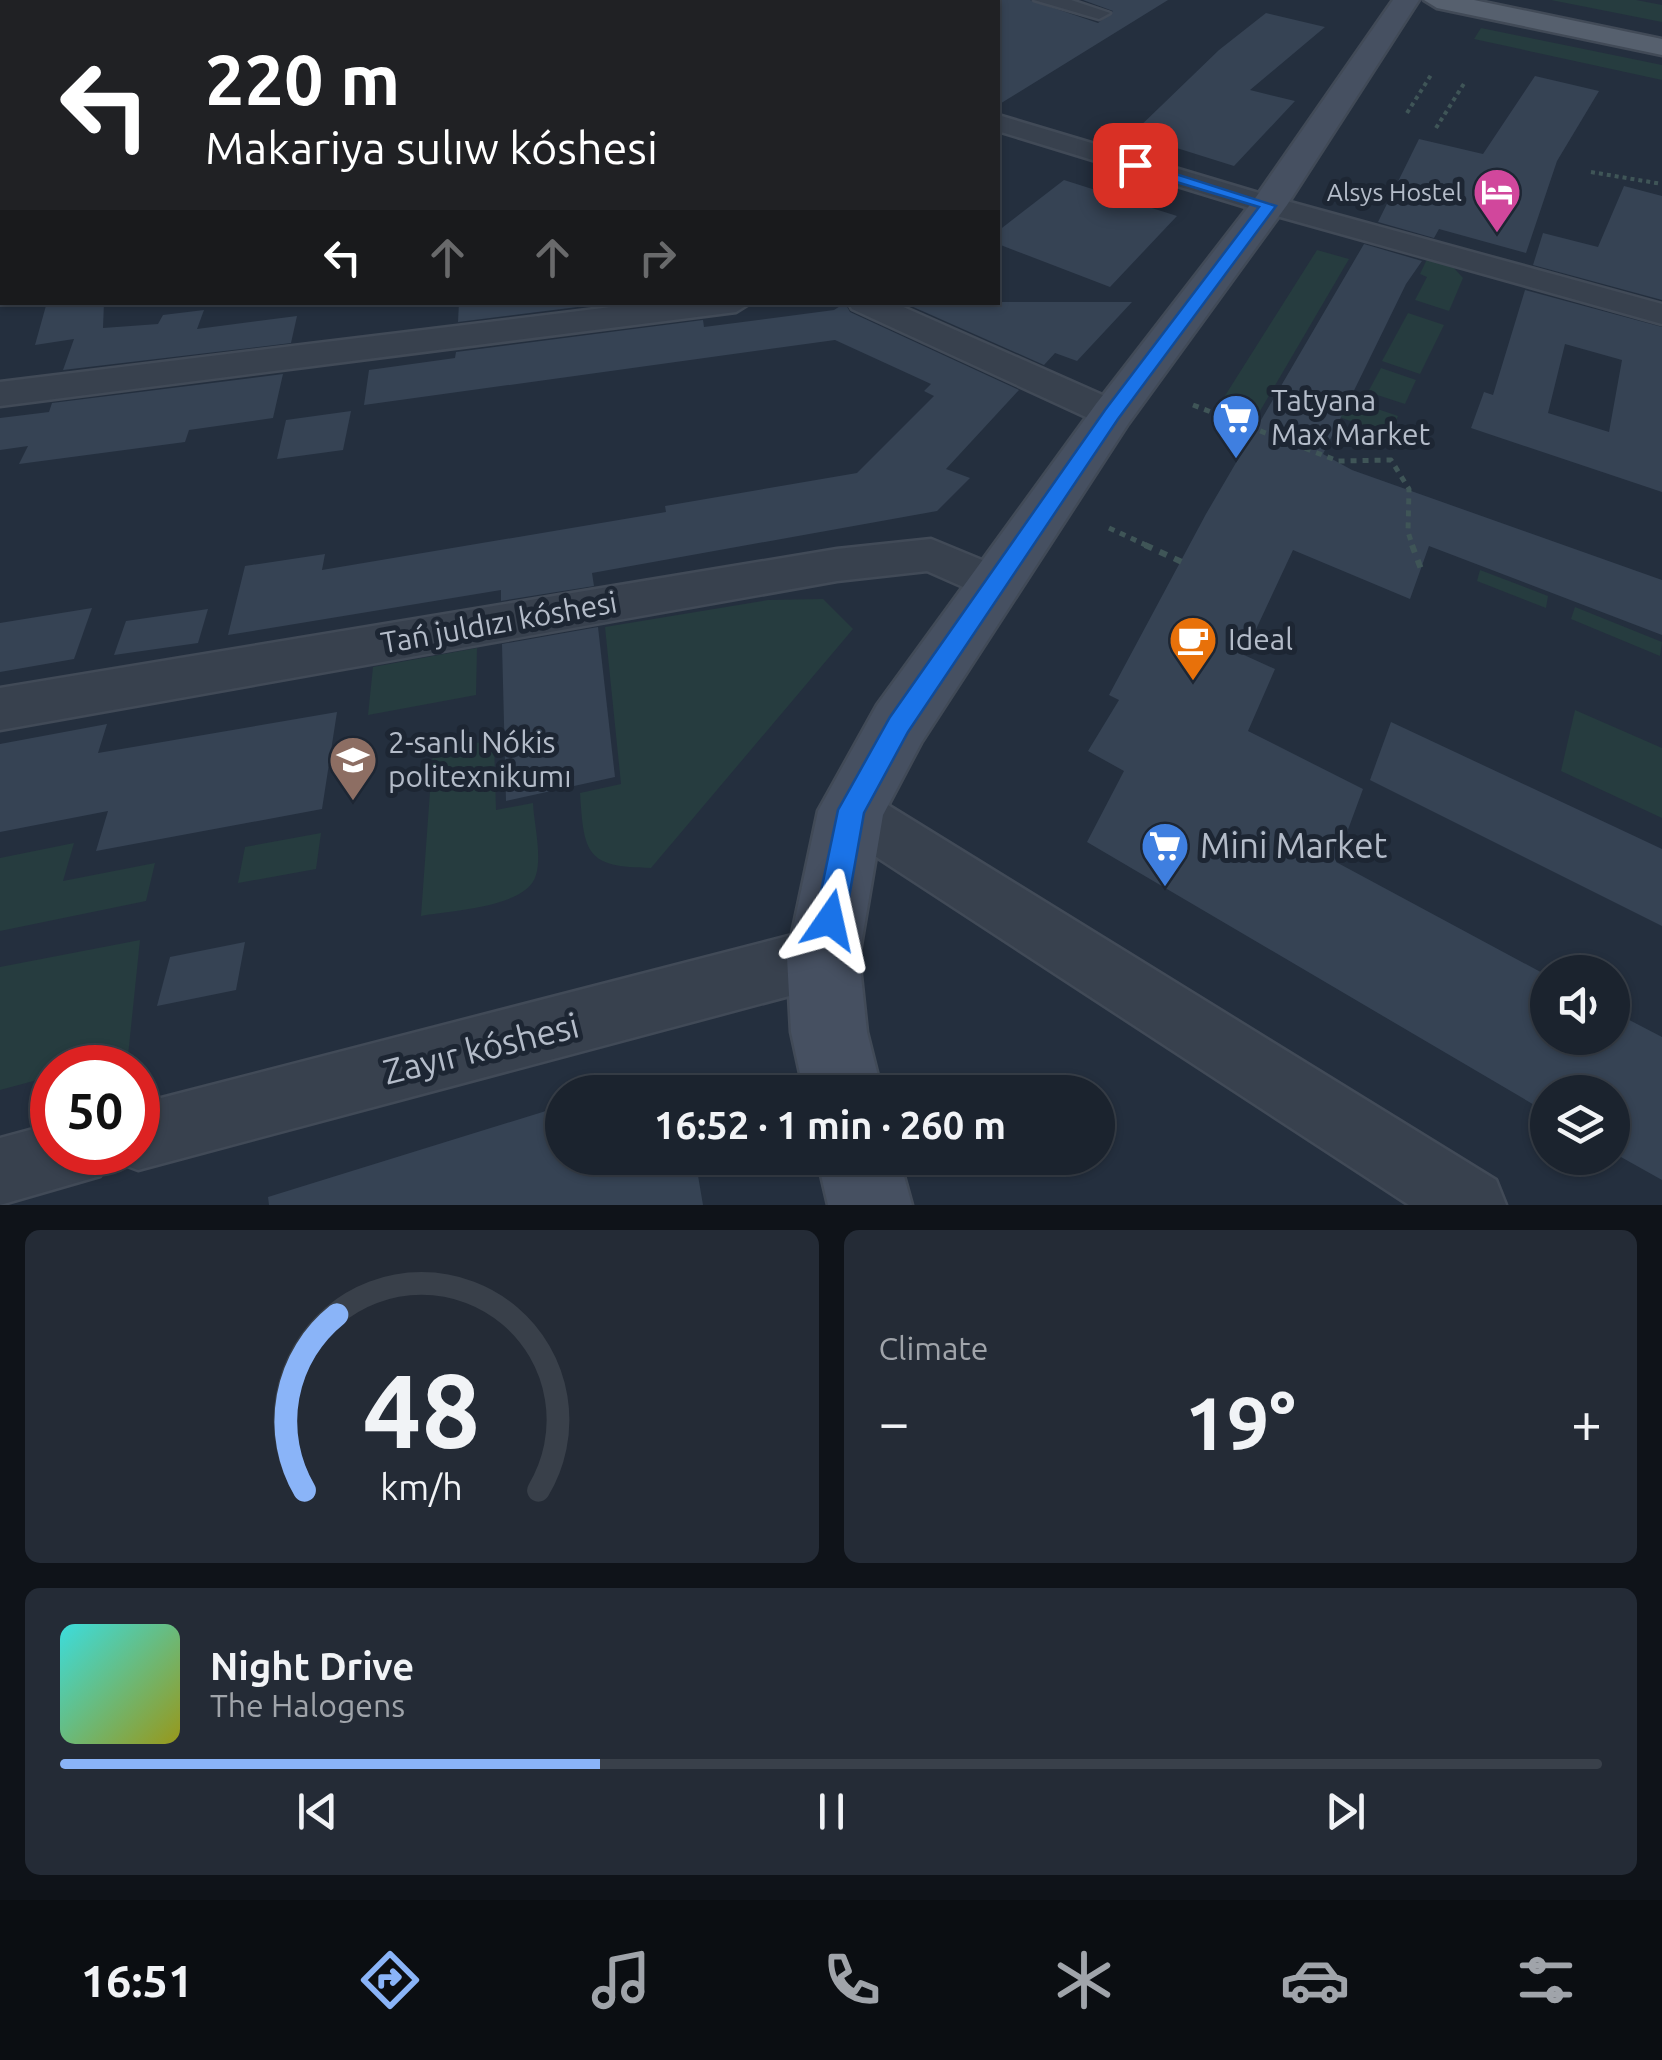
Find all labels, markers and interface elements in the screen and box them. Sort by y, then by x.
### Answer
icon: left [40,40,170,170]
text: 220 m [205,40,400,118]
text: Makariya sulıw kóshesi [205,122,658,173]
pin [1093,123,1178,208]
icon: arrive [1108,138,1163,193]
hotel icon: Alsys Hostel [1471,166,1523,234]
place label: Alsys Hostel [1327,178,1462,206]
icon: left [315,230,370,285]
icon: ahead [420,230,475,285]
icon: ahead [525,230,580,285]
icon: right [630,230,685,285]
place label: Tatyana Max Market [1271,383,1431,451]
supermarket icon: Tatyana Max Market [1210,392,1262,460]
street label: Tań juldızı kóshesi [378,585,620,660]
cafe icon: Ideal [1167,614,1219,682]
place label: Ideal [1228,622,1293,656]
place label: 2-sanlı Nókis politexnikumı [388,725,572,793]
school or university icon: 2-sanlı Nókis politexnikumı [327,734,379,802]
supermarket icon: Mini Market [1139,820,1191,888]
place label: Mini Market [1200,825,1387,865]
position arrow [778,868,882,972]
map controls [1530,955,1630,1175]
button: sound [1530,955,1630,1055]
street label: Zayır kóshesi [379,1004,583,1092]
speed limit sign: 50 [30,1045,160,1175]
button: layers [1530,1075,1630,1175]
text: 16:52 · 1 min · 260 m [654,1104,1006,1146]
text: Climate [879,1330,989,1366]
text: 48 [363,1351,480,1468]
text: 19° [1185,1380,1296,1464]
text: − [879,1391,910,1452]
text: + [1571,1391,1602,1452]
text: km/h [380,1467,463,1507]
text: Night Drive [210,1645,414,1687]
text: The Halogens [210,1687,405,1723]
icon: previous [290,1784,345,1839]
icon: pause [804,1784,859,1839]
icon: next [1318,1784,1373,1839]
icon: directions [355,1945,425,2015]
icon: music [586,1945,656,2015]
icon: phone [817,1945,887,2015]
icon: climate [1049,1945,1119,2015]
icon: car [1280,1945,1350,2015]
icon: filters [1511,1945,1581,2015]
text: 16:51 [81,1955,193,2006]

